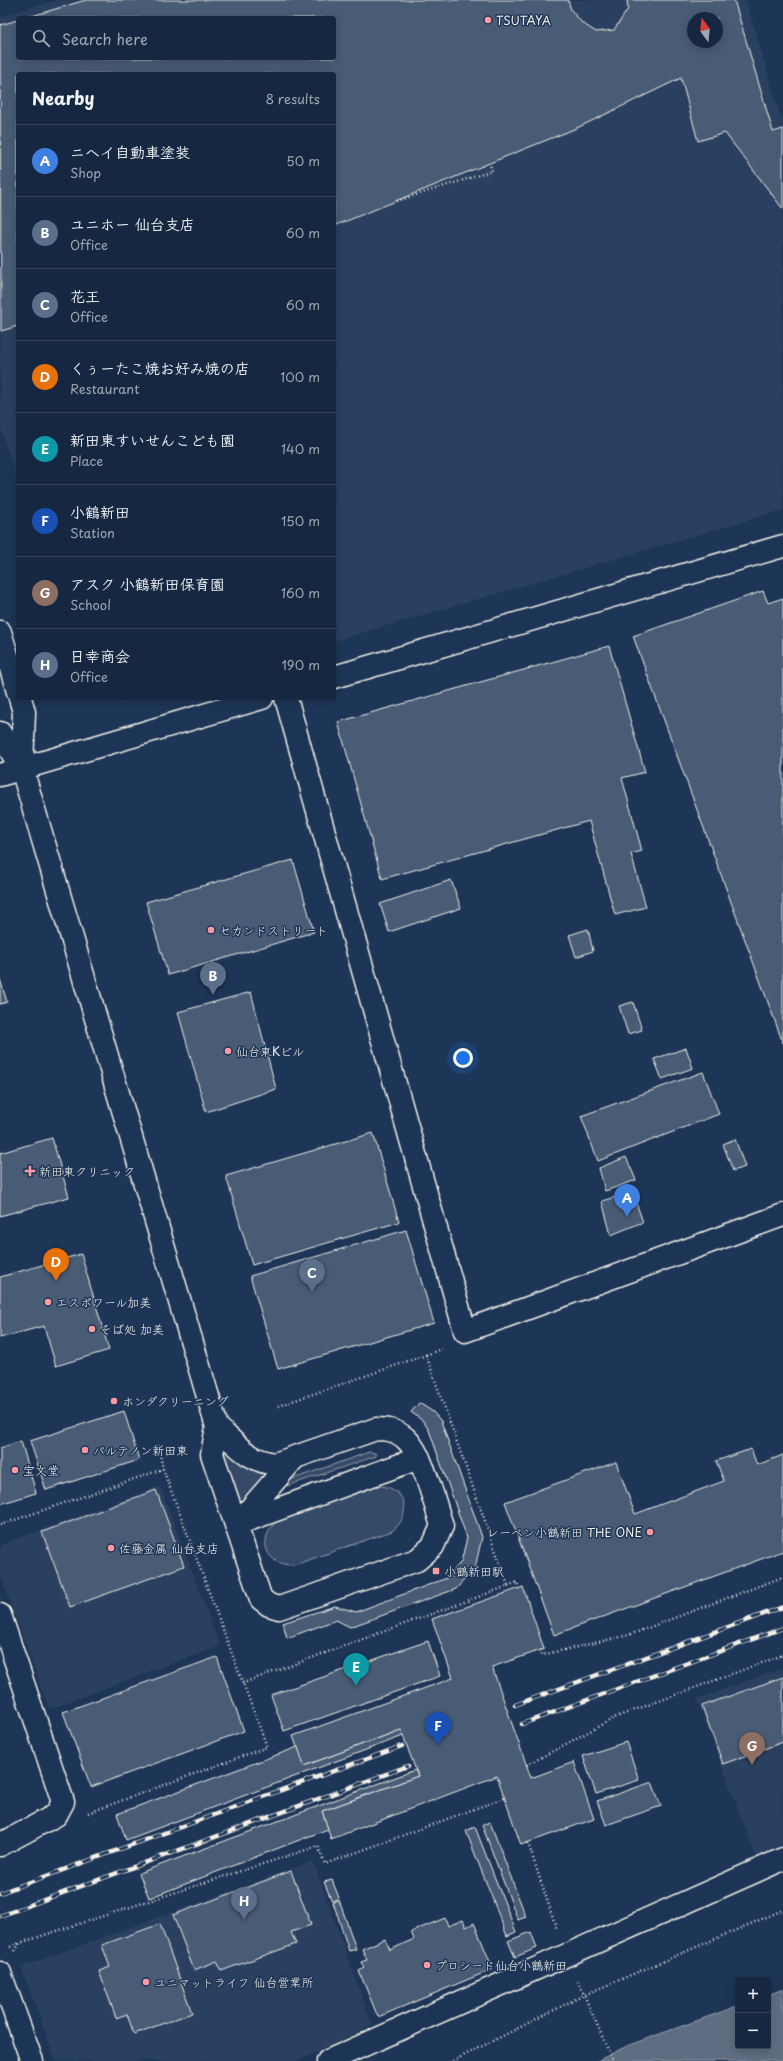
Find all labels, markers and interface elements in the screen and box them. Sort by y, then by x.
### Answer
place label: TSUTAYA [496,11,551,29]
north arrow [687,12,723,48]
marker: TSUTAYA [483,15,493,25]
search box [16,16,336,60]
icon: search [30,27,52,49]
text: Search here [62,27,148,50]
text: Nearby [32,85,94,111]
text: 8 results [266,89,320,108]
text: ニヘイ自動車塗装 [70,140,190,163]
text: A [40,151,50,170]
text: 50 m [286,151,320,170]
text: Shop [70,163,101,182]
text: ユニホー 仙台支店 [70,212,195,235]
text: B [41,223,49,242]
text: 60 m [286,223,320,242]
text: Office [70,235,108,254]
text: 花王 [70,284,100,307]
text: C [40,295,50,314]
text: 60 m [286,295,320,314]
text: Office [70,307,108,326]
text: くぅーたこ焼お好み焼の店 [70,356,250,379]
text: D [40,367,50,386]
text: 100 m [280,367,320,386]
text: Restaurant [70,379,140,398]
text: 新田東すいせんこども園 [70,428,235,451]
text: E [41,439,49,458]
text: 140 m [281,439,320,458]
text: Place [70,451,103,470]
text: 小鶴新田 [70,500,130,523]
text: F [41,511,49,530]
text: 150 m [281,511,320,530]
text: Station [70,523,115,542]
text: アスク 小鶴新田保育園 [70,572,225,595]
text: G [40,583,50,602]
text: 160 m [281,583,320,602]
text: School [70,595,111,614]
text: 日幸商会 [70,644,130,667]
text: H [40,655,50,674]
text: 190 m [281,655,320,674]
text: Office [70,667,108,686]
place label: セカンドストリート [219,921,328,939]
marker: セカンドストリート [206,925,216,935]
pin: B [200,962,226,995]
place label: 仙台東Kビル [236,1042,304,1060]
marker: 仙台東Kビル [223,1046,233,1056]
your location [453,1048,473,1068]
place label: 新田東クリニック [39,1162,135,1180]
marker: 新田東クリニック [24,1165,36,1177]
pin: A [614,1184,640,1217]
pin: D [43,1248,69,1281]
pin: C [299,1259,325,1292]
place label: エスポワール加美 [56,1293,151,1311]
marker: エスポワール加美 [43,1297,53,1307]
place label: そば処 加美 [100,1320,164,1338]
marker: そば処 加美 [87,1324,97,1334]
place label: ホンダクリーニング [122,1392,229,1410]
marker: ホンダクリーニング [109,1396,119,1406]
place label: パルテノン新田東 [93,1441,188,1459]
marker: パルテノン新田東 [80,1445,90,1455]
place label: 宝文堂 [23,1461,59,1479]
marker: 宝文堂 [10,1465,20,1475]
place label: レーベン小鶴新田 THE ONE [487,1523,642,1541]
marker: レーベン小鶴新田 THE ONE [645,1527,655,1537]
place label: 佐藤金属 仙台支店 [119,1539,219,1557]
marker: 佐藤金属 仙台支店 [106,1543,116,1553]
place label: 小鶴新田駅 [444,1562,504,1580]
marker: 小鶴新田駅 [431,1566,441,1576]
pin: E [343,1653,369,1686]
pin: F [425,1712,451,1745]
pin: G [739,1732,765,1765]
pin: H [231,1887,257,1920]
place label: プロシード仙台小鶴新田 [435,1956,567,1974]
marker: プロシード仙台小鶴新田 [422,1960,432,1970]
place label: ユニマットライフ 仙台営業所 [154,1973,313,1991]
marker: ユニマットライフ 仙台営業所 [141,1977,151,1987]
map controls [735,1977,771,2049]
button: + [735,1977,771,2013]
button: − [735,2013,771,2049]

